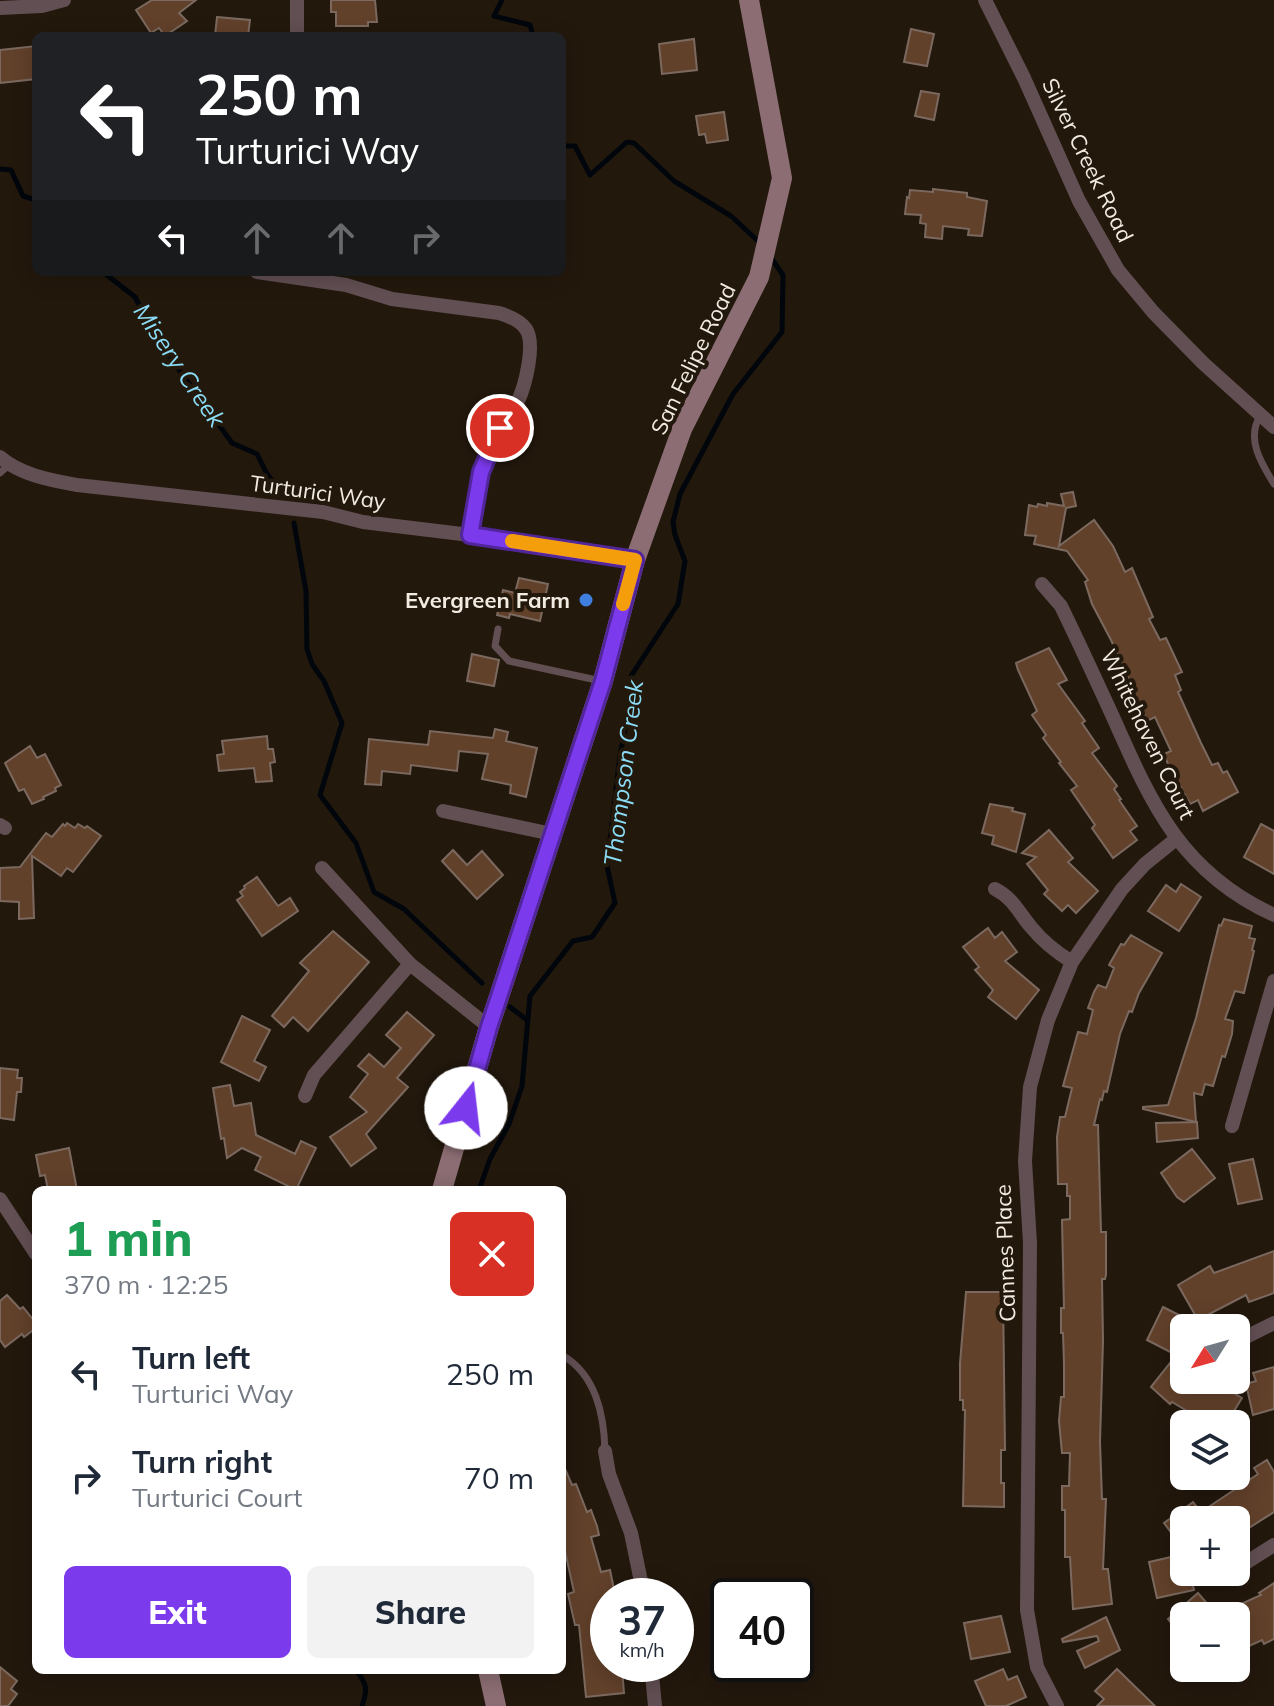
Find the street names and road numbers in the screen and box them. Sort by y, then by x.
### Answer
street label: Silver Creek Road [1036,73,1140,247]
street label: San Felipe Road [644,279,742,439]
street label: Turturici Way [249,469,388,515]
street label: Whitehaven Court [1095,644,1201,824]
street label: Cannes Place [989,1184,1021,1322]

